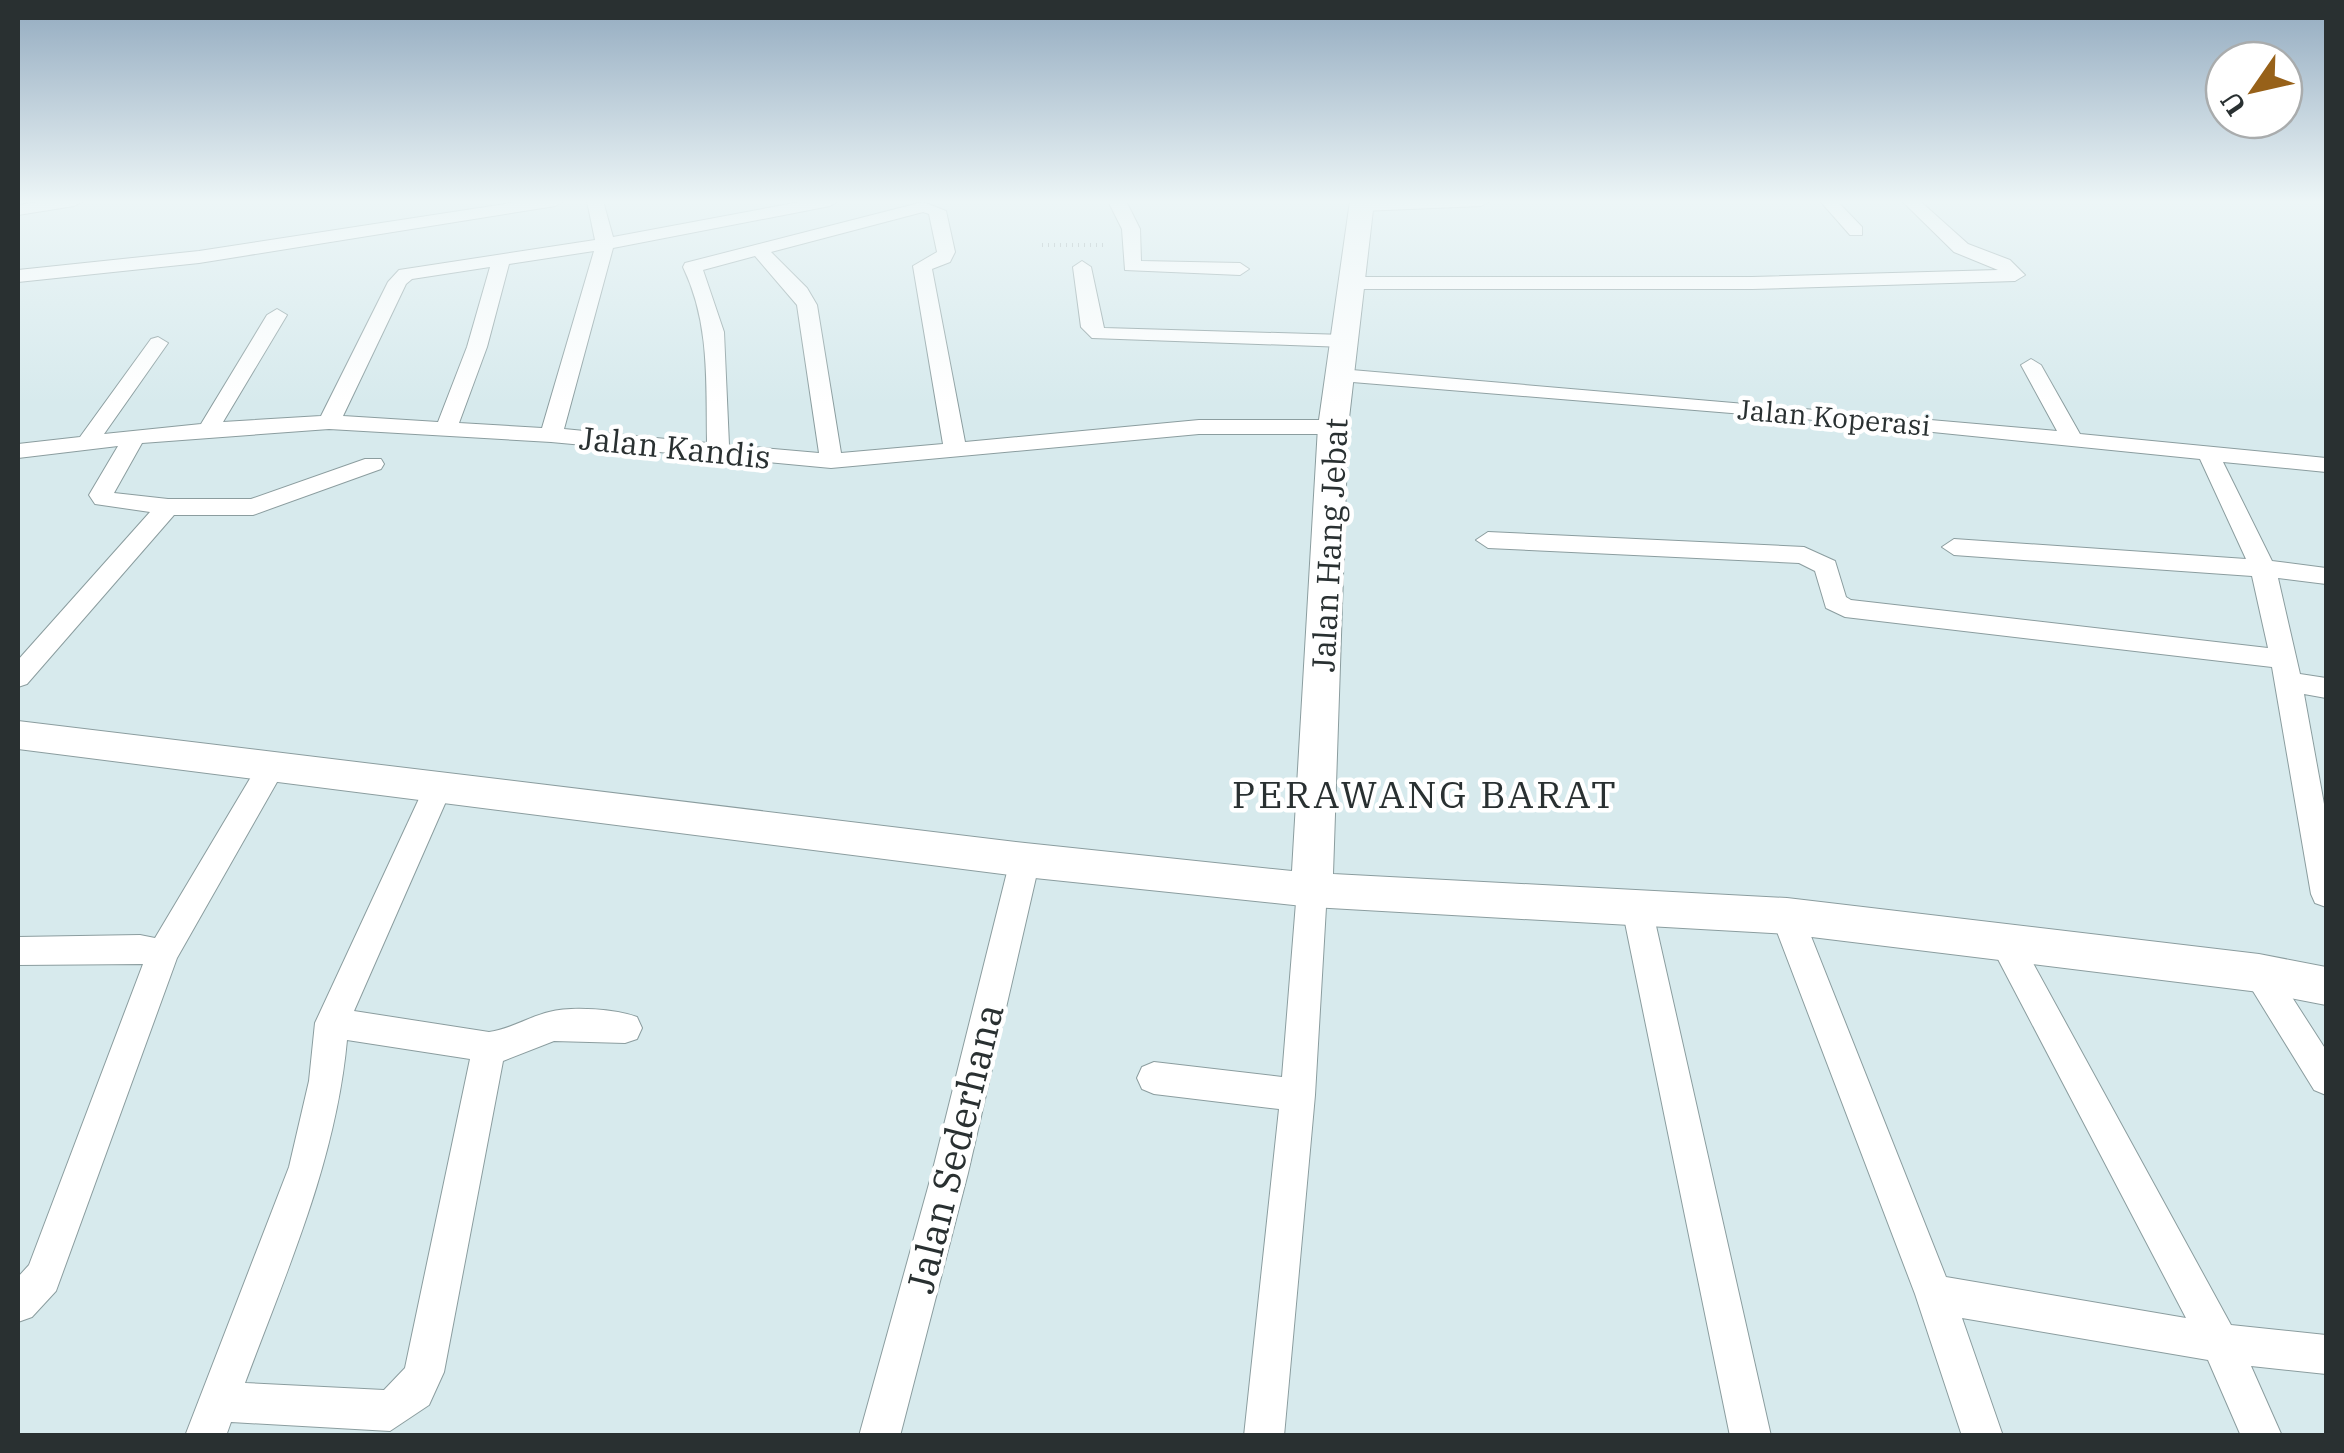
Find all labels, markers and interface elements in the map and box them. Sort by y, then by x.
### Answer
north arrow [2204,40,2304,140]
text: U [2211,85,2254,124]
street label: Jalan Koperasi [1736,390,1932,444]
street label: Jalan Kandis [577,416,773,478]
street label: Jalan Hang Jebat [1301,417,1357,673]
district label: PERAWANG BARAT [1232,769,1618,818]
street label: Jalan Sederhana [894,998,1014,1298]

